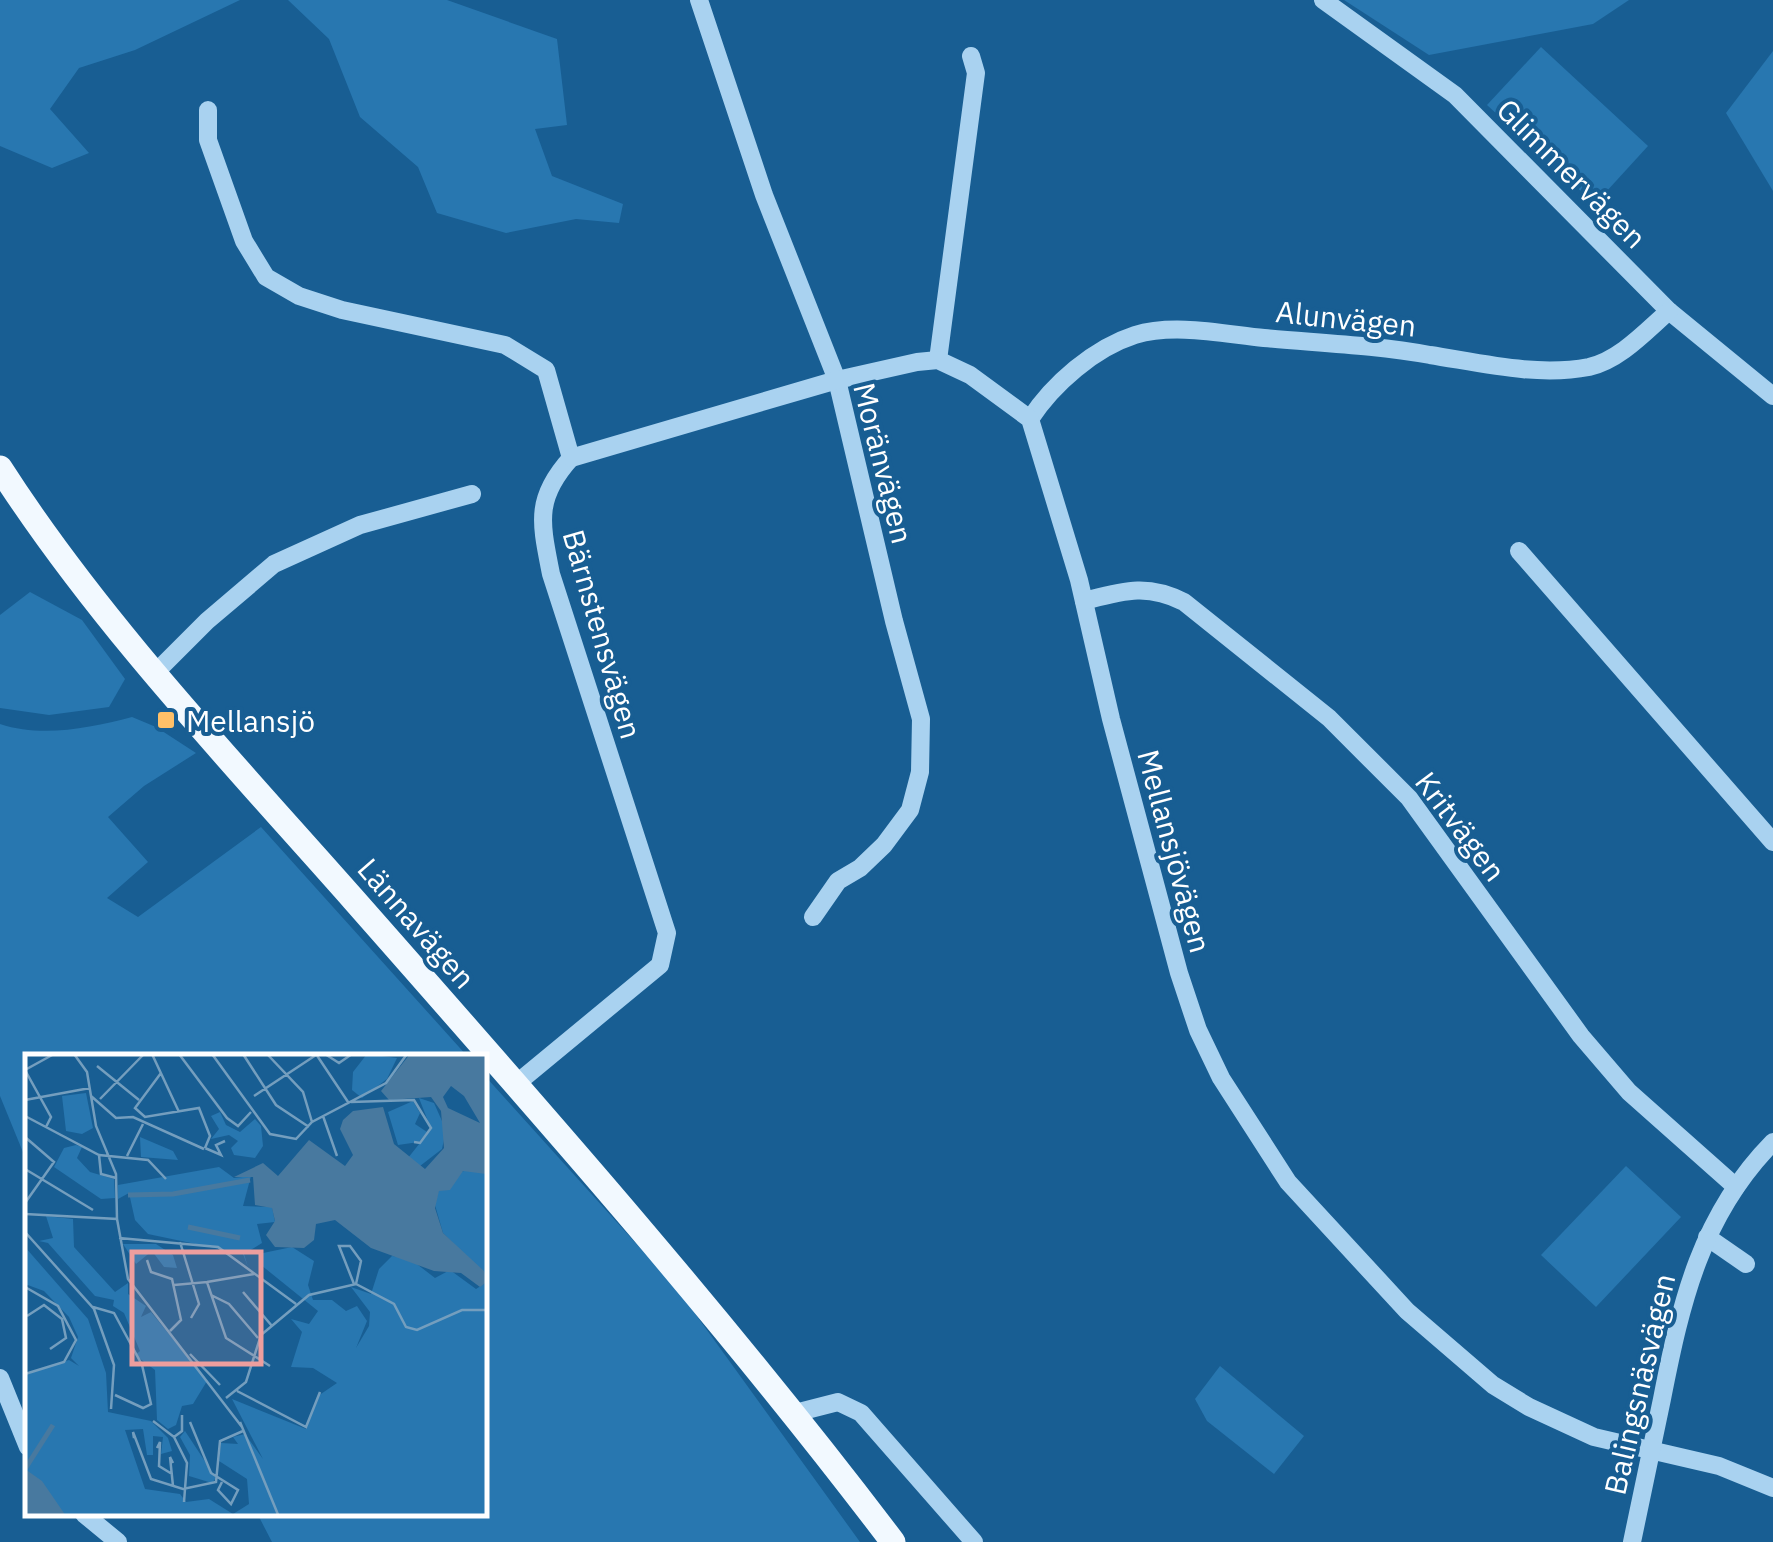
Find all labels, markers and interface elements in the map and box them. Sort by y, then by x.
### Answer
street label: Glimmervägen [1489,90,1655,256]
street label: Alunvägen [1274,291,1418,345]
street label: Moränvägen [845,378,923,548]
street label: Bärnstensvägen [555,525,651,743]
place label: Mellansjö [186,701,315,740]
marker: Mellansjö [155,709,177,731]
street label: Mellansjövägen [1129,745,1221,957]
street label: Kritvägen [1407,763,1515,889]
street label: Lännavägen [350,850,484,996]
inset map [25,1054,488,1517]
street label: Balingsnäsvägen [1595,1270,1683,1498]

